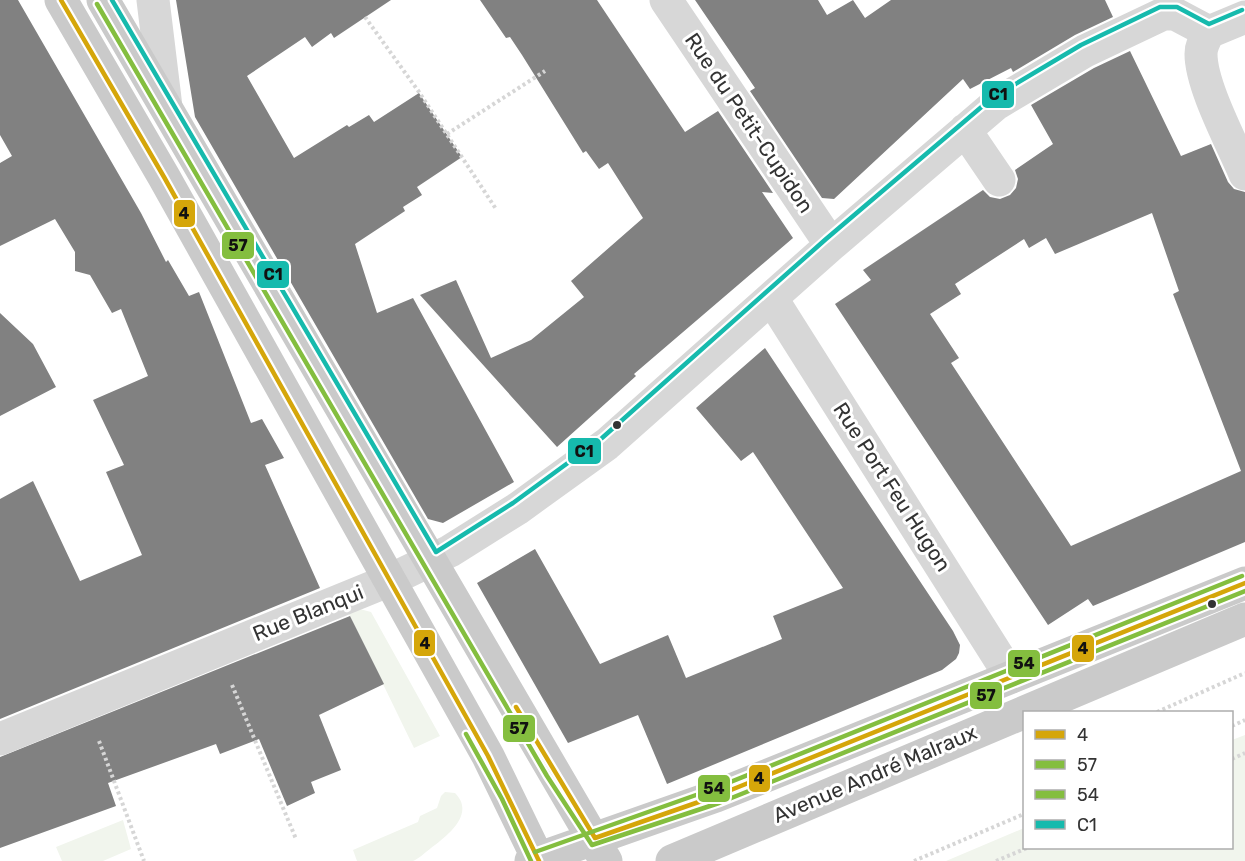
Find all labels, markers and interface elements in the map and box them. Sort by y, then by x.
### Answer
street label: Rue du Petit-Cupidon [680,28,819,217]
line badge: C1 [981,80,1015,109]
text: C1 [988,85,1008,104]
line badge: 4 [173,199,196,228]
text: 4 [179,204,190,223]
line badge: 57 [221,231,255,260]
text: 57 [228,236,248,255]
line badge: C1 [256,260,290,289]
text: C1 [263,265,283,284]
street label: Rue Port Feu Hugon [828,397,956,576]
unlabelled marker [611,419,623,431]
line badge: C1 [567,437,602,465]
text: C1 [574,442,594,461]
street label: Rue Blanqui [249,579,367,646]
unlabelled marker [1206,598,1218,610]
line badge: 4 [413,629,436,657]
text: 4 [420,634,431,653]
line badge: 4 [1071,634,1095,663]
text: 4 [1078,639,1089,658]
line badge: 54 [1007,649,1041,678]
text: 54 [1013,654,1035,673]
line badge: 57 [969,681,1003,710]
text: 57 [976,686,996,705]
legend [1023,711,1233,849]
line badge: 57 [502,714,536,743]
text: 57 [509,719,529,738]
street label: Avenue André Malraux [769,719,980,828]
text: 4 [1077,724,1088,746]
text: 57 [1077,754,1097,776]
line badge: 4 [748,764,771,793]
text: 4 [754,769,765,788]
line badge: 54 [697,774,731,803]
text: 54 [703,779,725,798]
text: 54 [1077,784,1099,806]
text: C1 [1077,814,1097,836]

